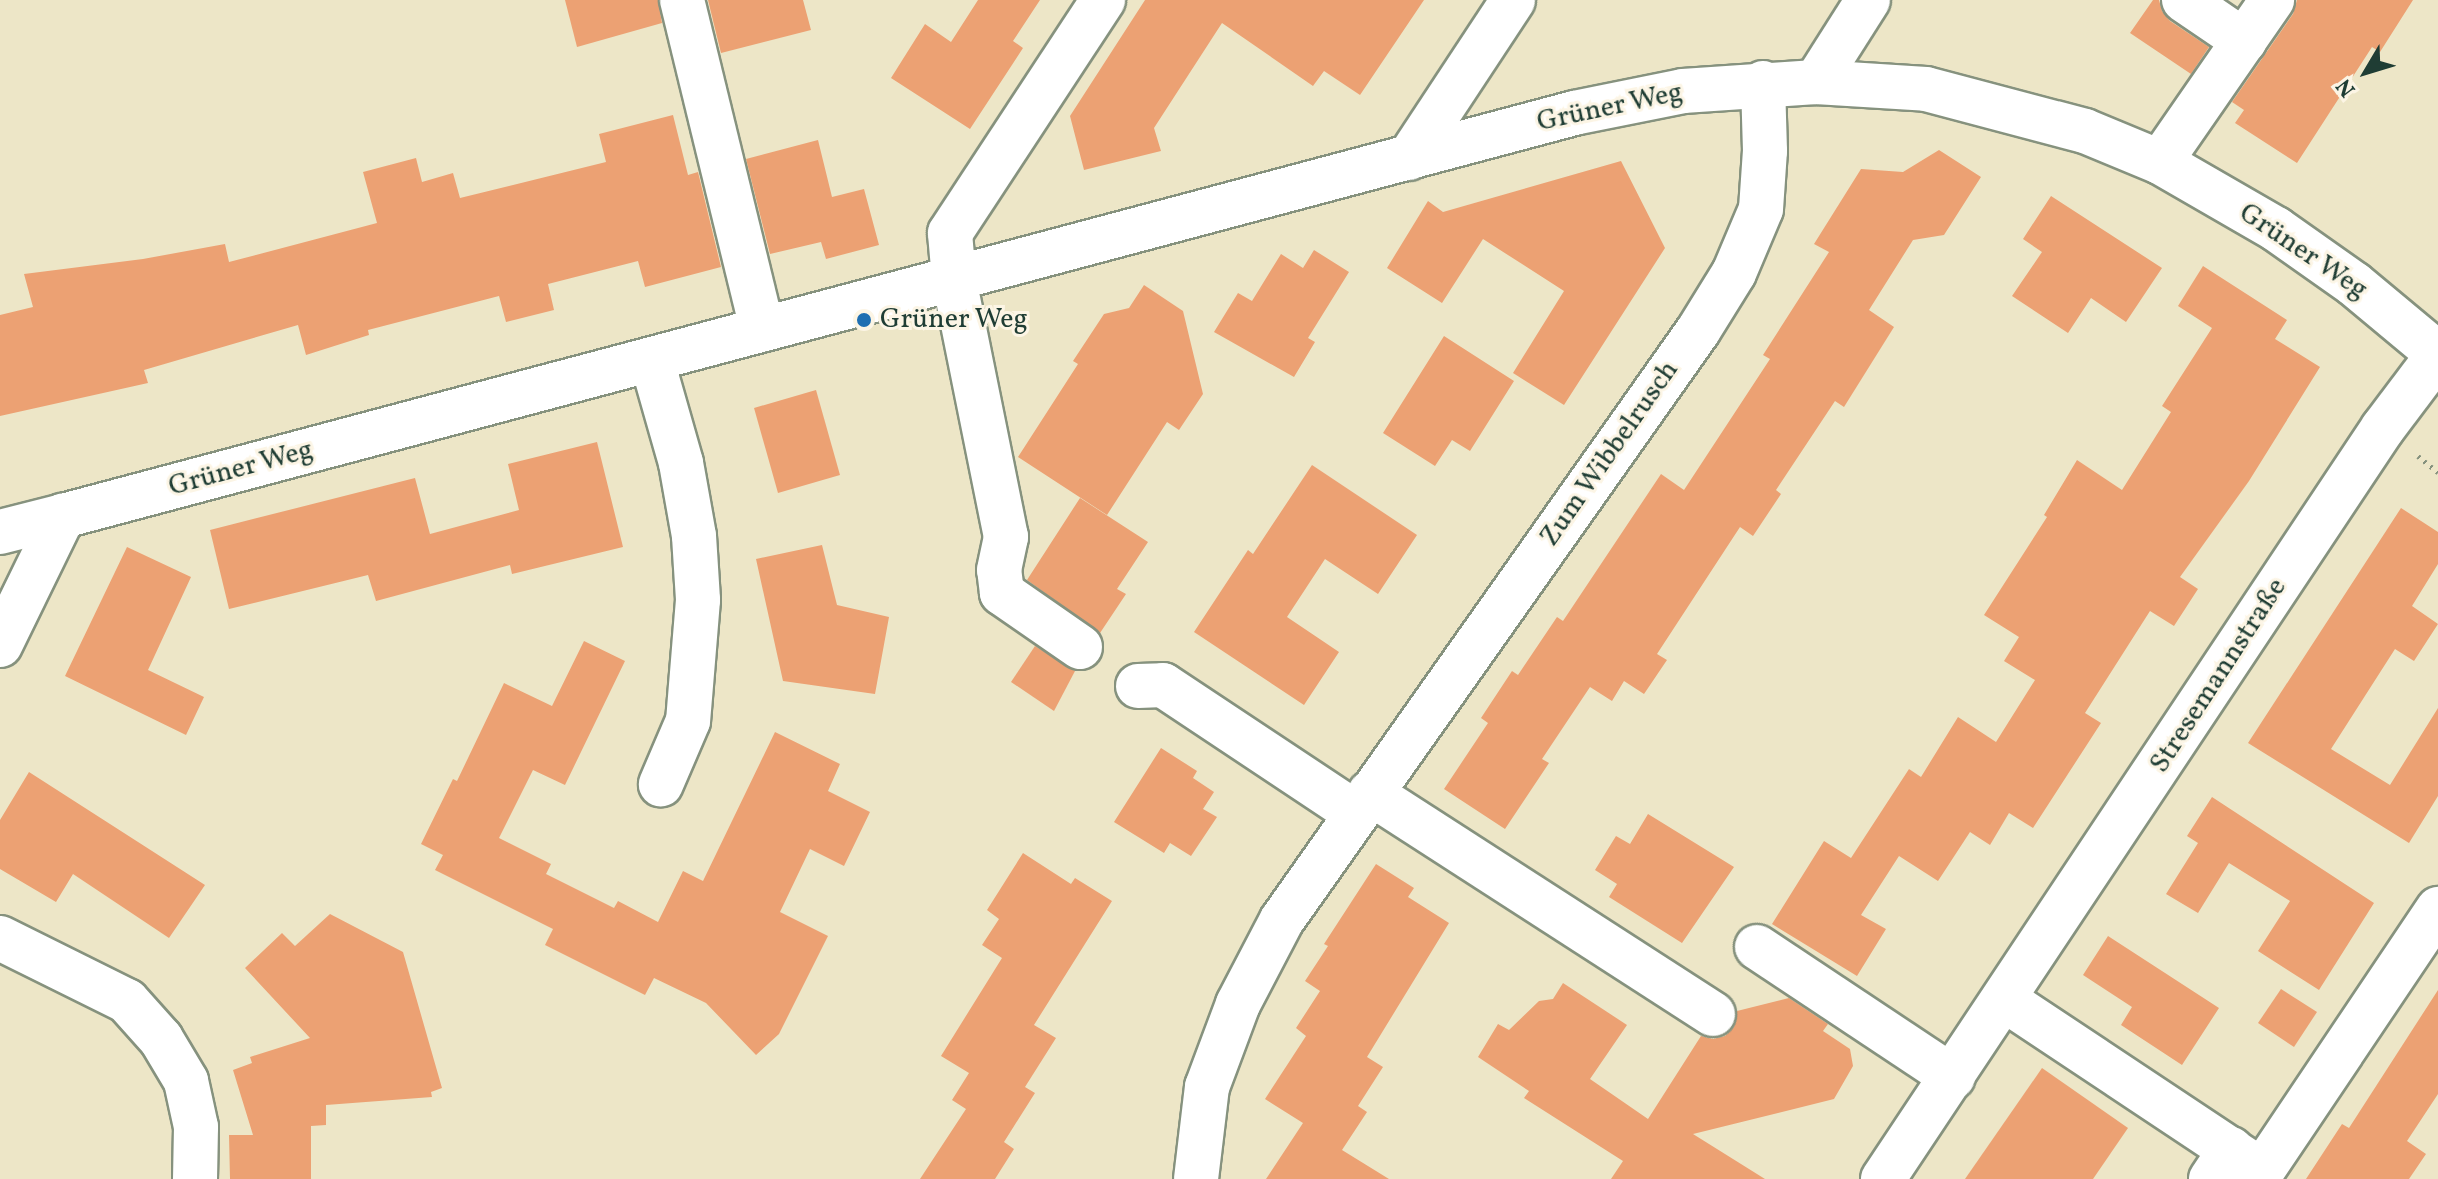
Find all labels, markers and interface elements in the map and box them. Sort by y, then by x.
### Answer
north arrow [2326,32,2406,112]
text: N [2330,71,2364,103]
street label: Grüner Weg [1534,76,1686,140]
street label: Grüner Weg [2232,196,2374,308]
place label: Grüner Weg [880,303,1029,337]
marker: Grüner Weg [855,311,873,329]
street label: Zum Wibbelrusch [1533,354,1687,554]
street label: Grüner Weg [165,434,317,504]
street label: Stresemannstraße [2144,572,2294,780]

